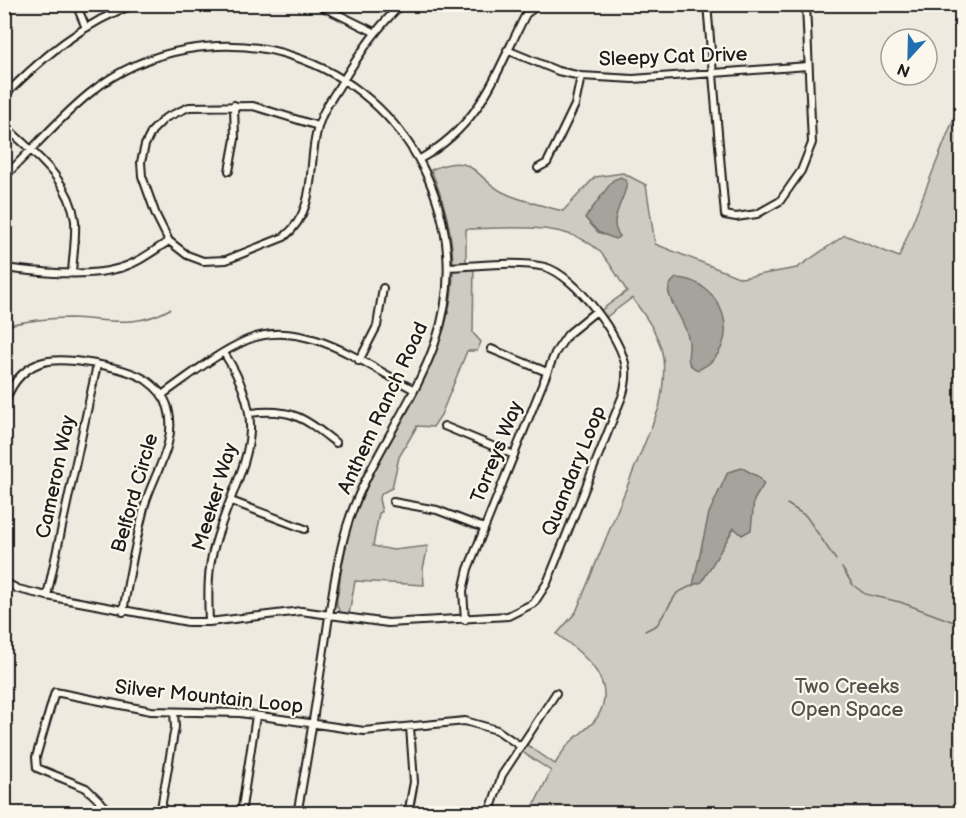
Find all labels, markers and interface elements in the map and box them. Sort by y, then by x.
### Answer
north arrow [879,27,939,87]
street label: Sleepy Cat Drive [598,42,748,72]
text: N [895,58,913,81]
street label: Anthem Ranch Road [333,318,433,498]
street label: Torreys Way [466,398,528,506]
street label: Quandary Loop [537,402,611,540]
street label: Cameron Way [31,413,81,541]
street label: Belford Circle [107,430,164,555]
street label: Meeker Way [187,440,243,554]
street label: Silver Mountain Loop [114,675,304,719]
park label: Two Creeks Open Space [791,675,903,722]

